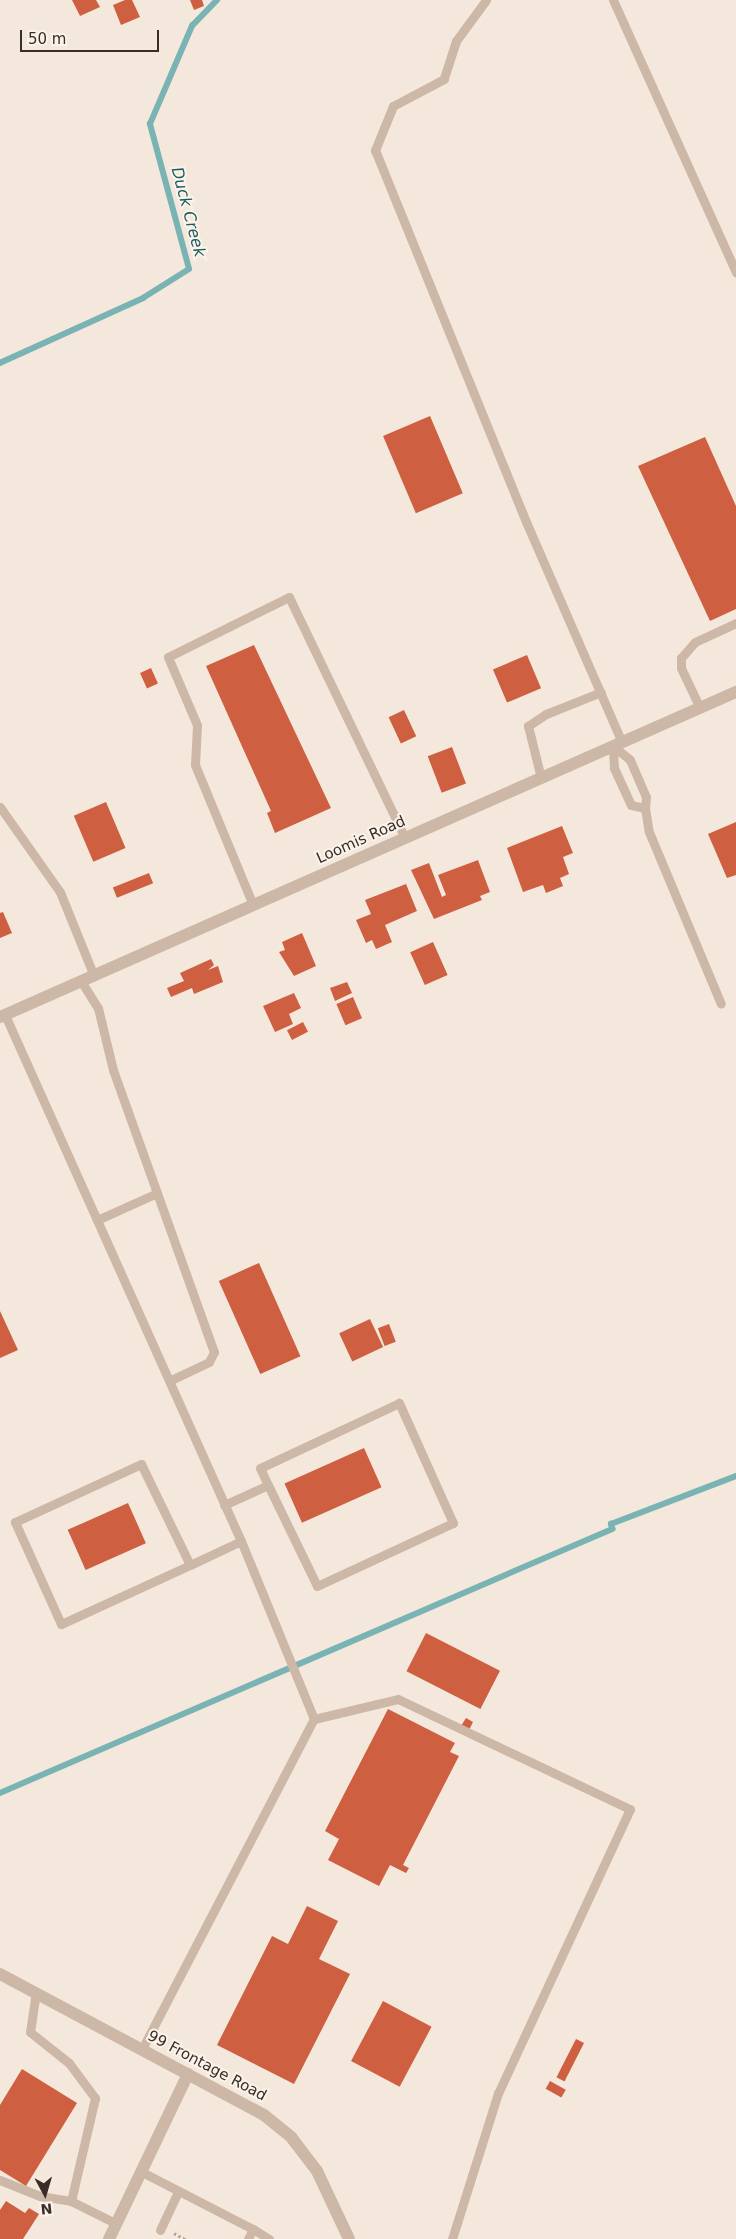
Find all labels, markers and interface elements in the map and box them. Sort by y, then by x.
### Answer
scale bar [22,20,161,52]
text: 50 m [28,30,66,48]
water label: Duck Creek [167,165,209,259]
street label: Loomis Road [314,812,408,868]
street label: 99 Frontage Road [144,2027,270,2105]
north arrow [20,2169,70,2219]
text: N [40,2200,53,2217]

